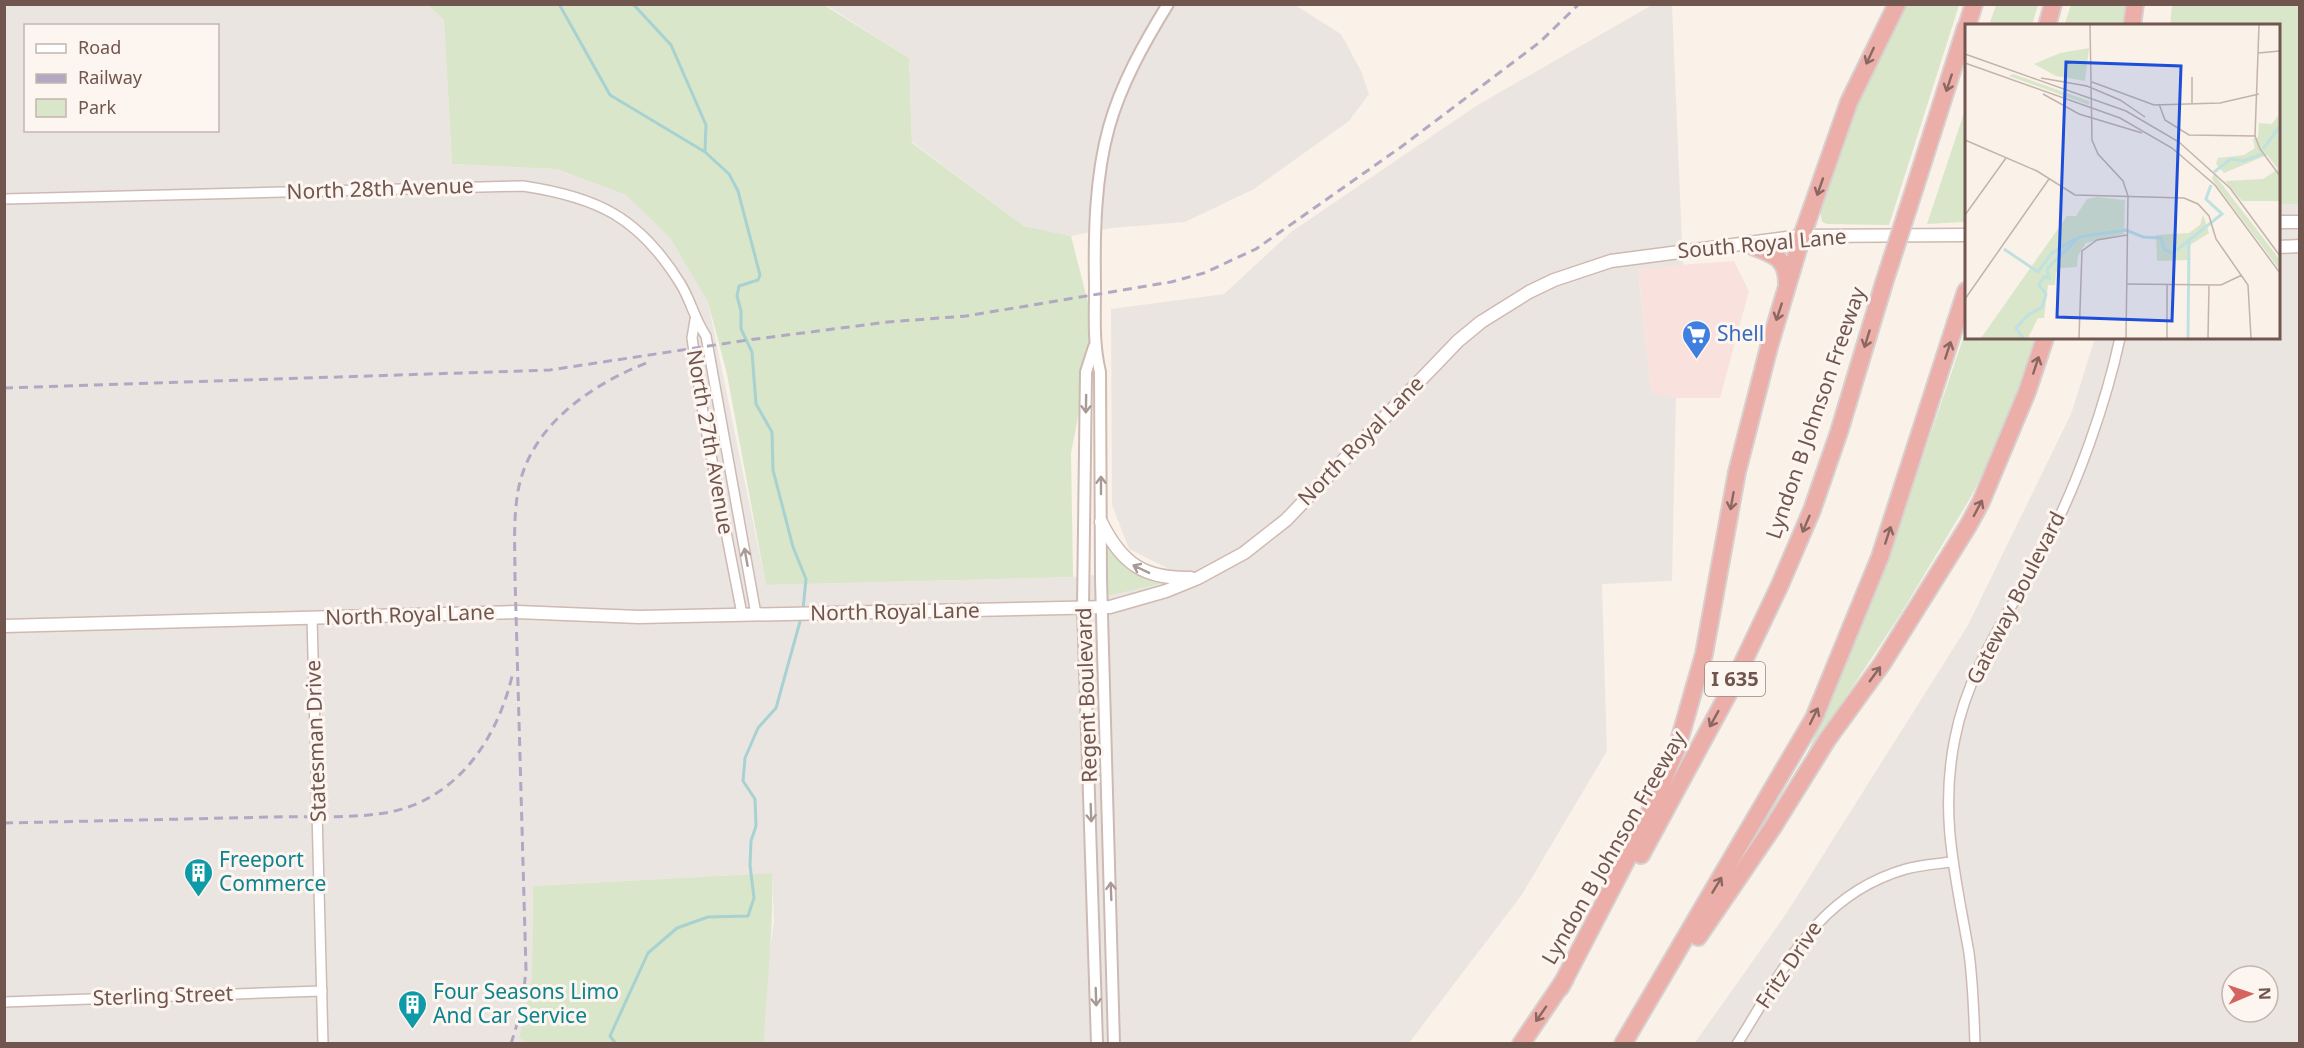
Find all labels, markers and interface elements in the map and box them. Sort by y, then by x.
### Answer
legend [24,24,219,132]
inset map [1965,24,2280,339]
text: Road [78,35,121,59]
one-way arrow [1863,47,1875,65]
text: Railway [78,65,143,89]
one-way arrow [1942,73,1953,92]
text: Park [78,95,116,119]
street label: North 28th Avenue [286,171,474,205]
one-way arrow [1813,177,1824,196]
street label: South Royal Lane [1676,222,1848,264]
street label: Lyndon B Johnson Freeway [1759,283,1872,542]
one-way arrow [1773,302,1784,321]
supermarket icon: Shell [1680,318,1712,360]
place label: Shell [1717,319,1764,347]
one-way arrow [1861,329,1872,348]
one-way arrow [1943,341,1954,360]
street label: North 27th Avenue [681,347,741,536]
one-way arrow [2032,356,2043,375]
street label: North Royal Lane [1291,370,1429,511]
one-way arrow [1080,394,1092,414]
one-way arrow [1095,476,1107,496]
one-way arrow [1726,491,1737,511]
one-way arrow [1972,500,1984,517]
street label: Gateway Boulevard [1959,506,2071,689]
one-way arrow [1800,514,1811,533]
one-way arrow [1883,526,1894,545]
one-way arrow [740,547,751,567]
one-way arrow [1133,563,1151,574]
street label: North Royal Lane [810,596,980,626]
street label: North Royal Lane [325,597,495,631]
street label: Regent Boulevard [1069,607,1103,783]
street label: Statesman Drive [298,660,332,823]
road number: I 635 [1705,662,1765,696]
one-way arrow [1869,666,1881,682]
one-way arrow [1809,707,1821,725]
one-way arrow [1708,710,1719,728]
street label: Lyndon B Johnson Freeway [1535,726,1692,969]
one-way arrow [1085,803,1097,823]
place label: Freeport Commerce [219,845,326,897]
building icon: Freeport Commerce [182,856,214,898]
one-way arrow [1711,877,1723,894]
one-way arrow [1105,881,1117,901]
street label: Fritz Drive [1749,915,1828,1014]
north arrow [2220,964,2280,1024]
place label: Four Seasons Limo And Car Service [433,977,619,1029]
street label: Sterling Street [92,979,234,1011]
one-way arrow [1091,986,1102,1006]
text: N [2254,987,2276,1000]
building icon: Four Seasons Limo And Car Service [396,988,428,1030]
one-way arrow [1535,1006,1548,1023]

